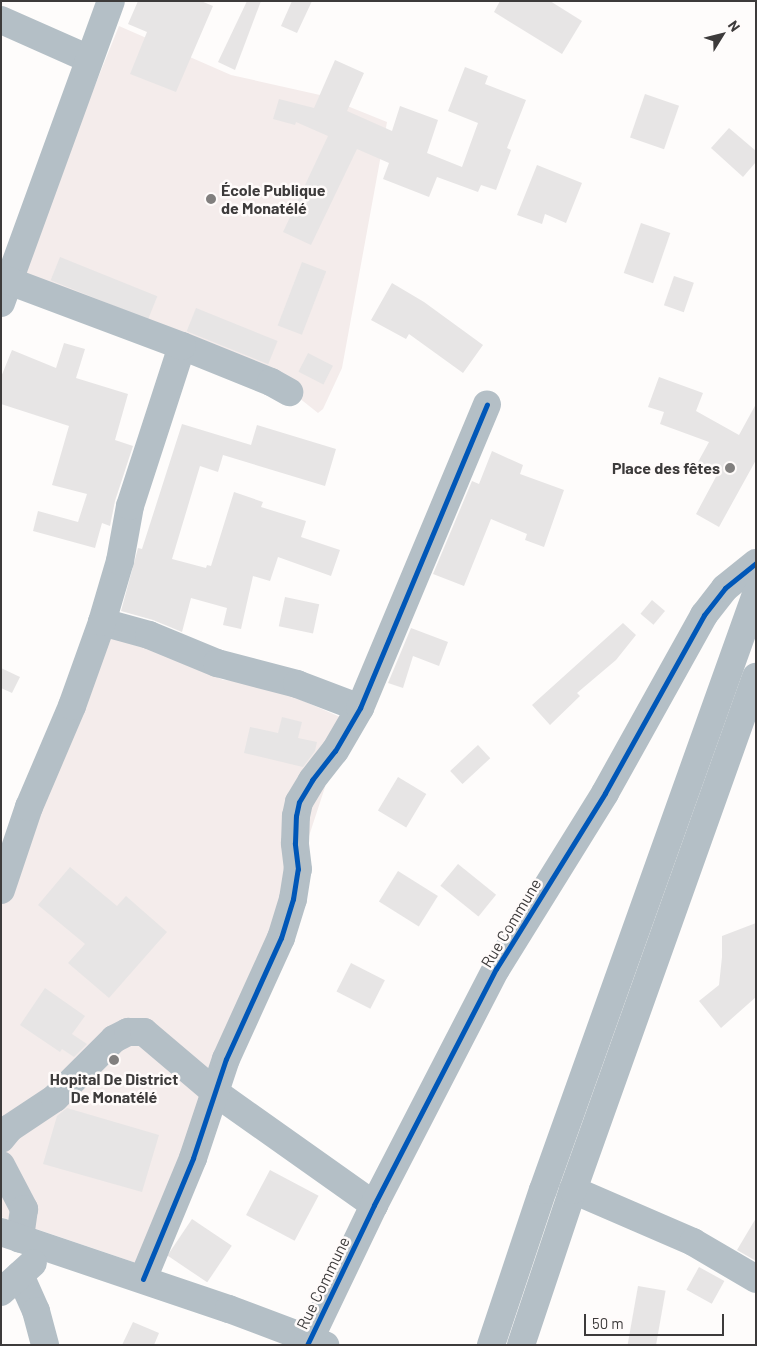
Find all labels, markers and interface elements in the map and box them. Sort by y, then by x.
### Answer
north arrow [697,10,747,60]
text: N [725,17,744,35]
place label: École Publique de Monatélé [221,180,325,218]
marker: École Publique de Monatélé [205,193,217,205]
place label: Place des fêtes [612,458,720,478]
marker: Place des fêtes [724,462,736,474]
street label: Rue Commune [477,875,545,971]
marker: Hopital De District De Monatélé [107,1053,121,1067]
place label: Hopital De District De Monatélé [50,1069,178,1107]
street label: Rue Commune [292,1234,354,1332]
scale bar [587,1304,727,1336]
text: 50 m [592,1314,624,1332]

